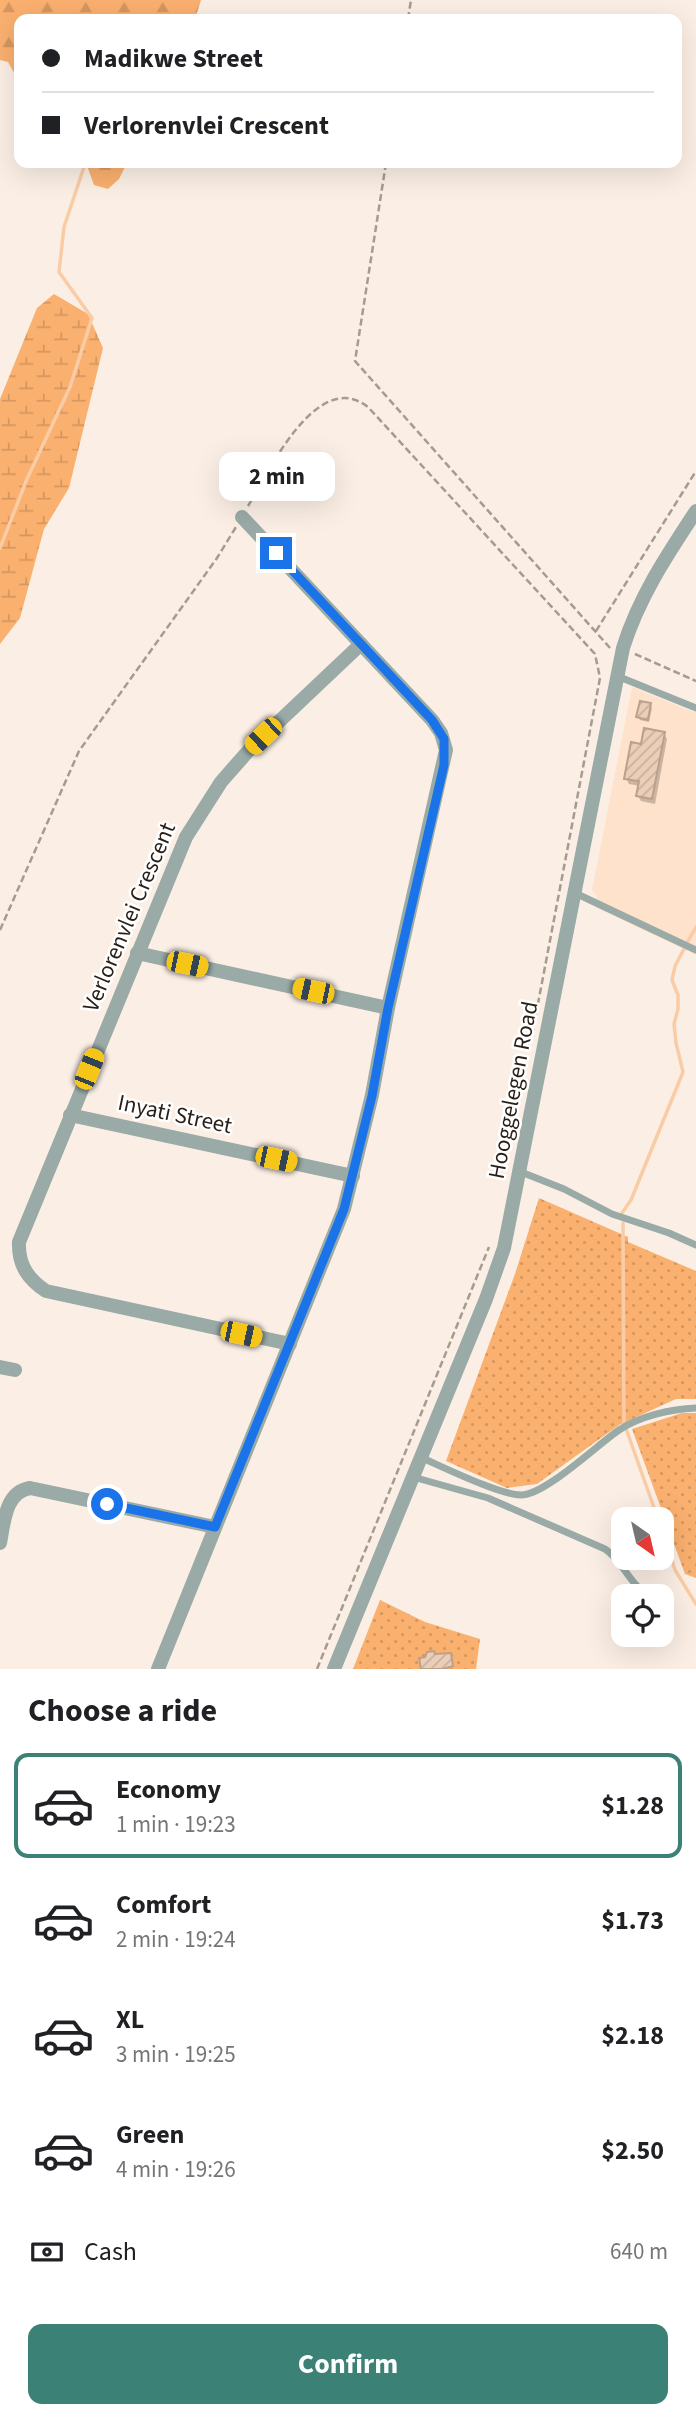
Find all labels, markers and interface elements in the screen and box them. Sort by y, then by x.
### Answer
text: Madikwe Street [84,40,263,77]
text: Verlorenvlei Crescent [84,107,329,144]
callout: 2 min [218,452,334,500]
text: 2 min [249,460,305,493]
route end [260,537,292,569]
car [241,714,286,758]
street label: Verlorenvlei Crescent [74,817,184,1017]
car [165,949,210,979]
car [291,976,336,1006]
street label: Hooggelegen Road [480,998,546,1182]
car [72,1046,107,1092]
street label: Inyati Street [115,1086,235,1142]
car [254,1144,299,1174]
car [219,1319,264,1349]
route start [91,1488,123,1520]
north arrow [611,1507,674,1570]
map controls [611,1507,674,1647]
button: locate [611,1584,674,1647]
text: Choose a ride [28,1688,217,1734]
text: Economy [116,1771,221,1808]
icon: car [32,1774,95,1837]
text: $1.28 [601,1787,664,1824]
text: 1 min · 19:23 [116,1808,236,1841]
text: Comfort [116,1886,211,1923]
icon: car [32,1889,95,1952]
text: $1.73 [601,1902,664,1939]
text: 2 min · 19:24 [116,1923,236,1956]
text: XL [116,2001,144,2038]
icon: car [32,2004,95,2067]
text: $2.18 [601,2017,664,2054]
text: 3 min · 19:25 [116,2038,236,2071]
text: Green [116,2116,184,2153]
icon: car [32,2119,95,2182]
text: $2.50 [601,2132,664,2169]
text: 4 min · 19:26 [116,2153,236,2186]
icon: cash [28,2233,66,2271]
text: Cash [84,2233,137,2270]
text: 640 m [610,2235,668,2268]
button: Confirm [28,2324,668,2404]

